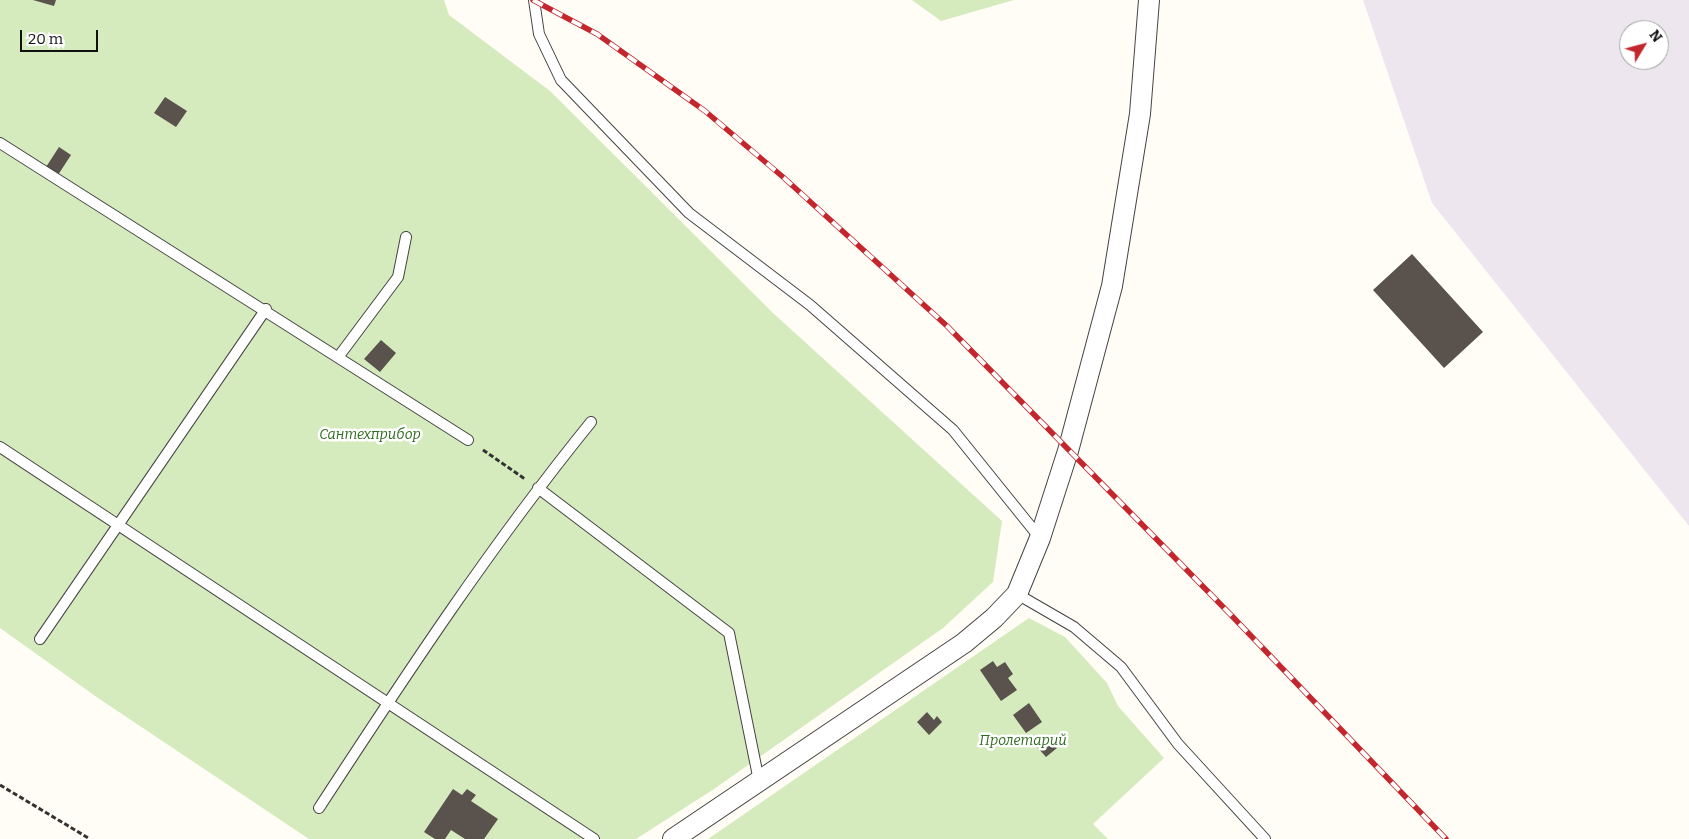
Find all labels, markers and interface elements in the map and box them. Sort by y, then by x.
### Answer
scale bar [22,20,100,52]
north arrow [1619,20,1669,70]
text: N [1646,27,1666,46]
text: 20 m [28,30,63,48]
park label: Сантехприбор [319,427,421,443]
park label: Пролетарий [979,733,1067,749]

